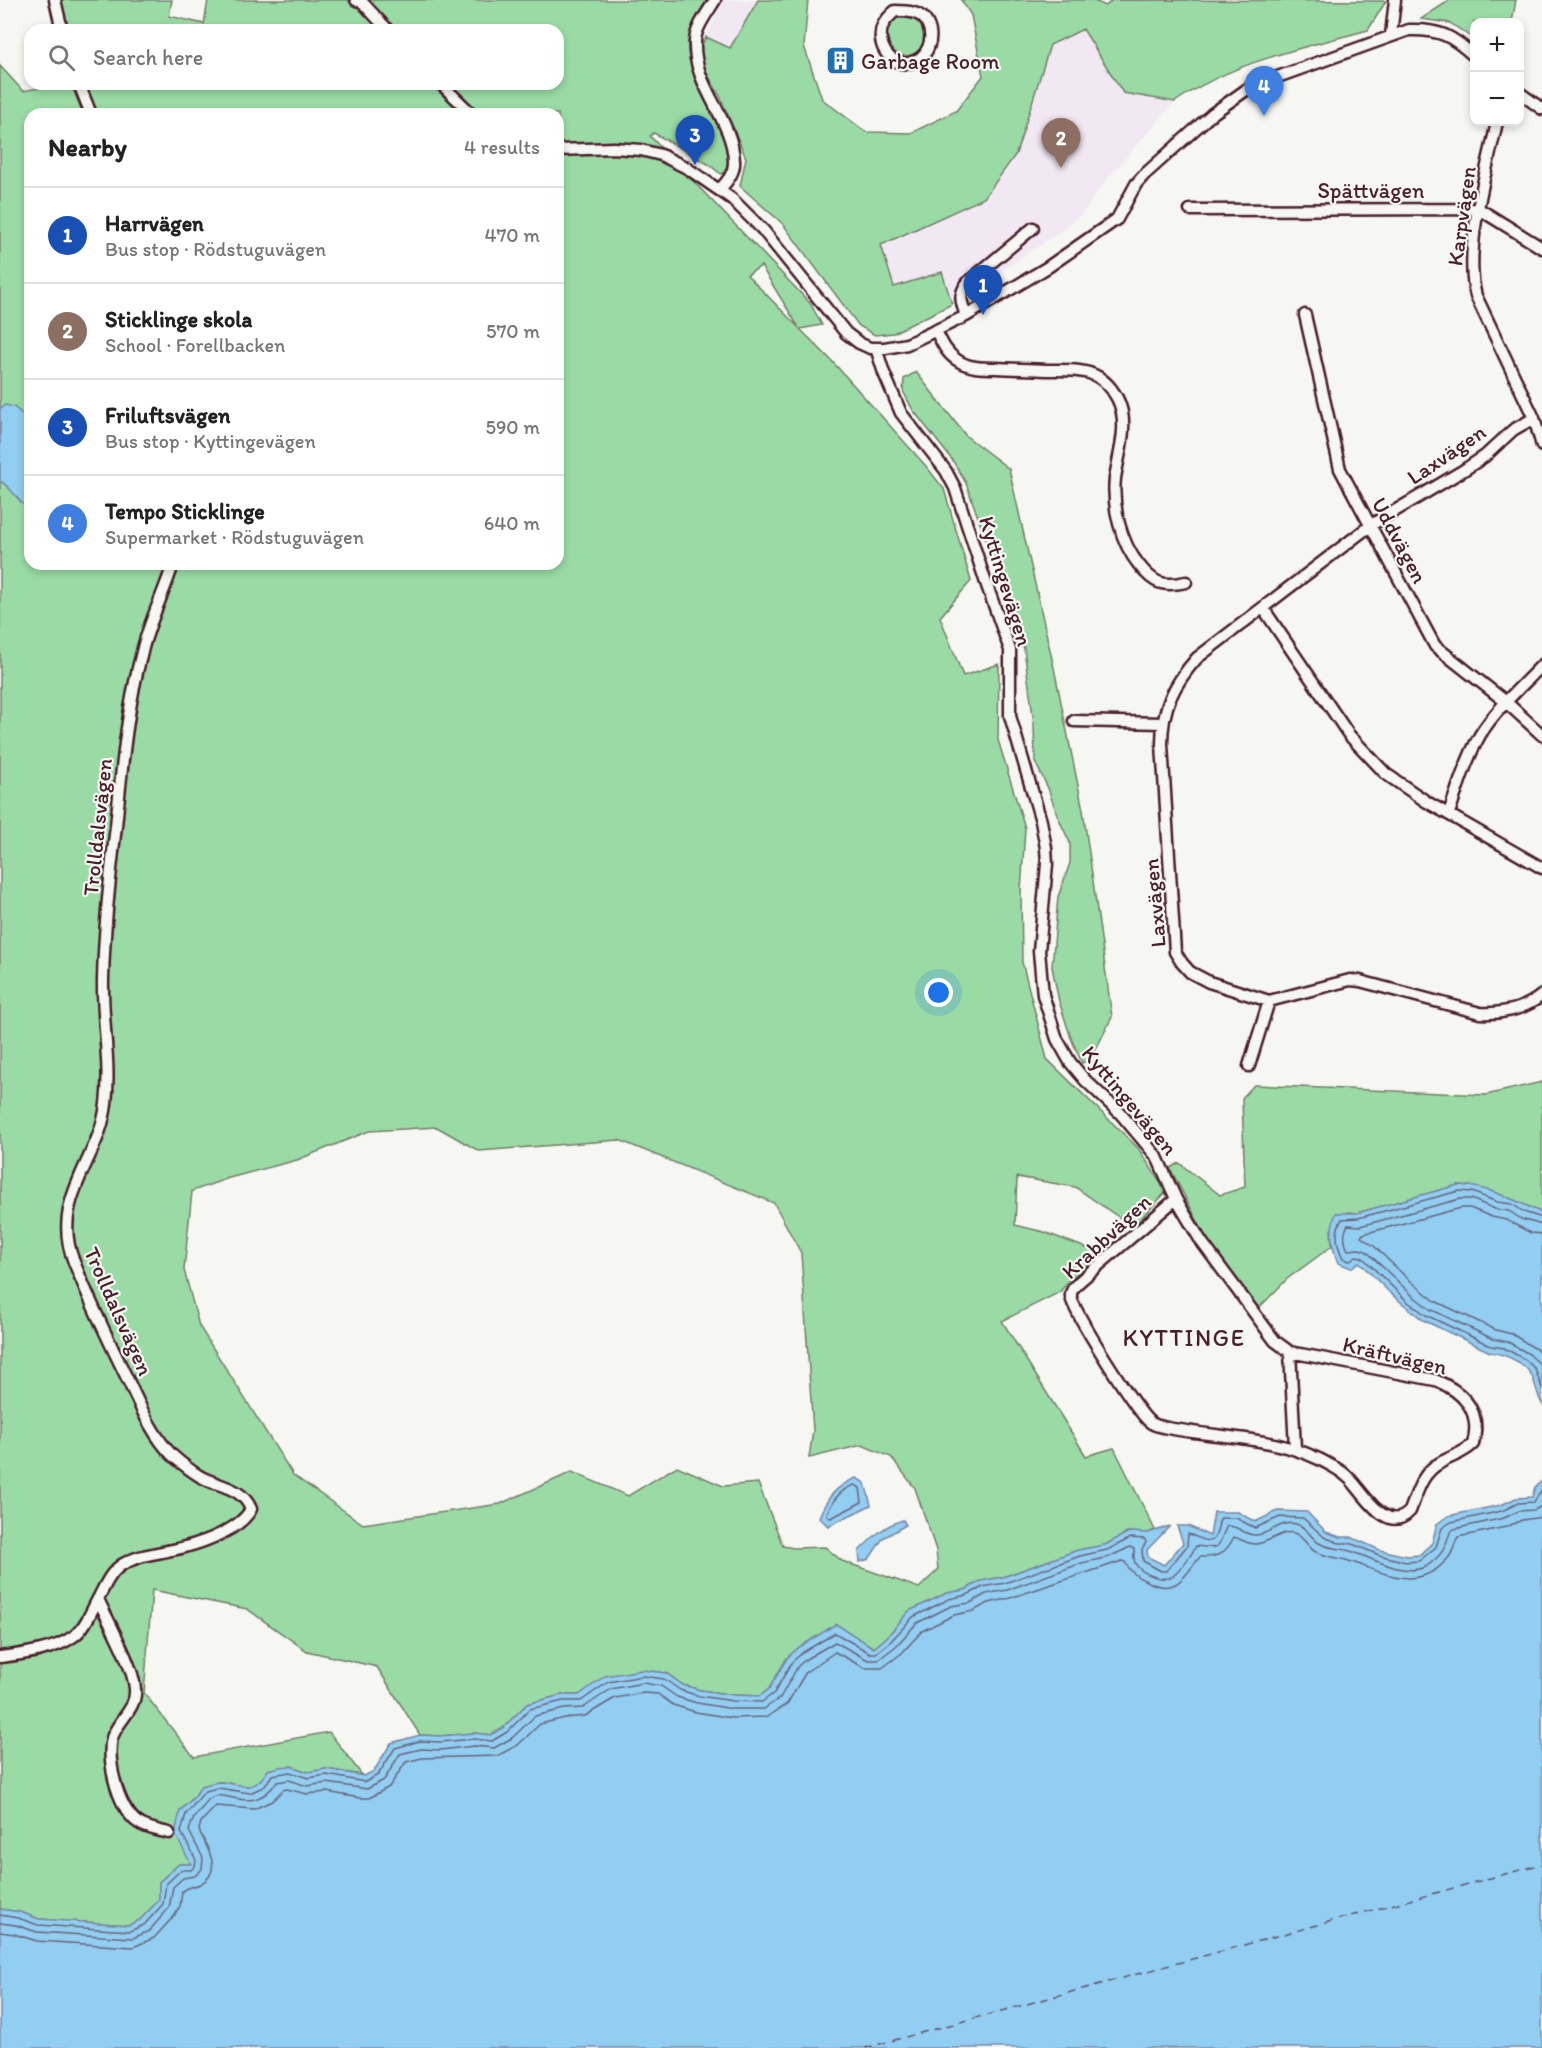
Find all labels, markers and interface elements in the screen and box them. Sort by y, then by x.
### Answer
map controls [1470,18,1524,126]
button: + [1470,18,1524,72]
search box [24,24,564,90]
icon: search [45,41,78,74]
text: Search here [93,44,203,71]
building icon: Garbage Room [824,45,856,77]
place label: Garbage Room [861,48,1000,75]
pin: 4 [1244,66,1284,116]
button: − [1470,72,1524,126]
pin: 3 [676,116,714,165]
pin: 2 [1042,118,1080,168]
text: Nearby [48,131,127,163]
text: 4 results [464,135,540,159]
street label: Karpvägen [1441,164,1482,268]
street label: Spättvägen [1318,177,1425,204]
text: Harrvägen [105,210,204,237]
text: 1 [63,223,72,247]
text: 470 m [484,223,540,247]
text: Bus stop · Rödstuguvägen [105,237,326,261]
pin: 1 [964,266,1002,315]
text: Sticklinge skola [105,306,252,333]
text: 2 [62,319,73,343]
text: 570 m [486,319,540,343]
text: School · Forellbacken [105,333,285,357]
text: Friluftsvägen [105,402,231,429]
text: 3 [62,415,73,439]
text: 590 m [485,415,540,439]
street label: Laxvägen [1402,418,1491,491]
text: Bus stop · Kyttingevägen [105,429,316,453]
street label: Uddvägen [1366,493,1434,588]
text: Tempo Sticklinge [105,498,265,525]
text: 4 [61,511,74,535]
text: 640 m [484,511,540,535]
street label: Kyttingevägen [973,513,1038,650]
text: Supermarket · Rödstuguvägen [105,525,364,549]
street label: Trolldalsvägen [77,756,118,897]
street label: Laxvägen [1137,857,1172,949]
your location [924,978,953,1007]
street label: Kyttingevägen [1076,1040,1184,1161]
street label: Krabbvägen [1056,1188,1157,1285]
street label: Trolldalsvägen [78,1243,159,1380]
district label: KYTTINGE [1123,1323,1245,1352]
street label: Kräftvägen [1340,1330,1450,1381]

